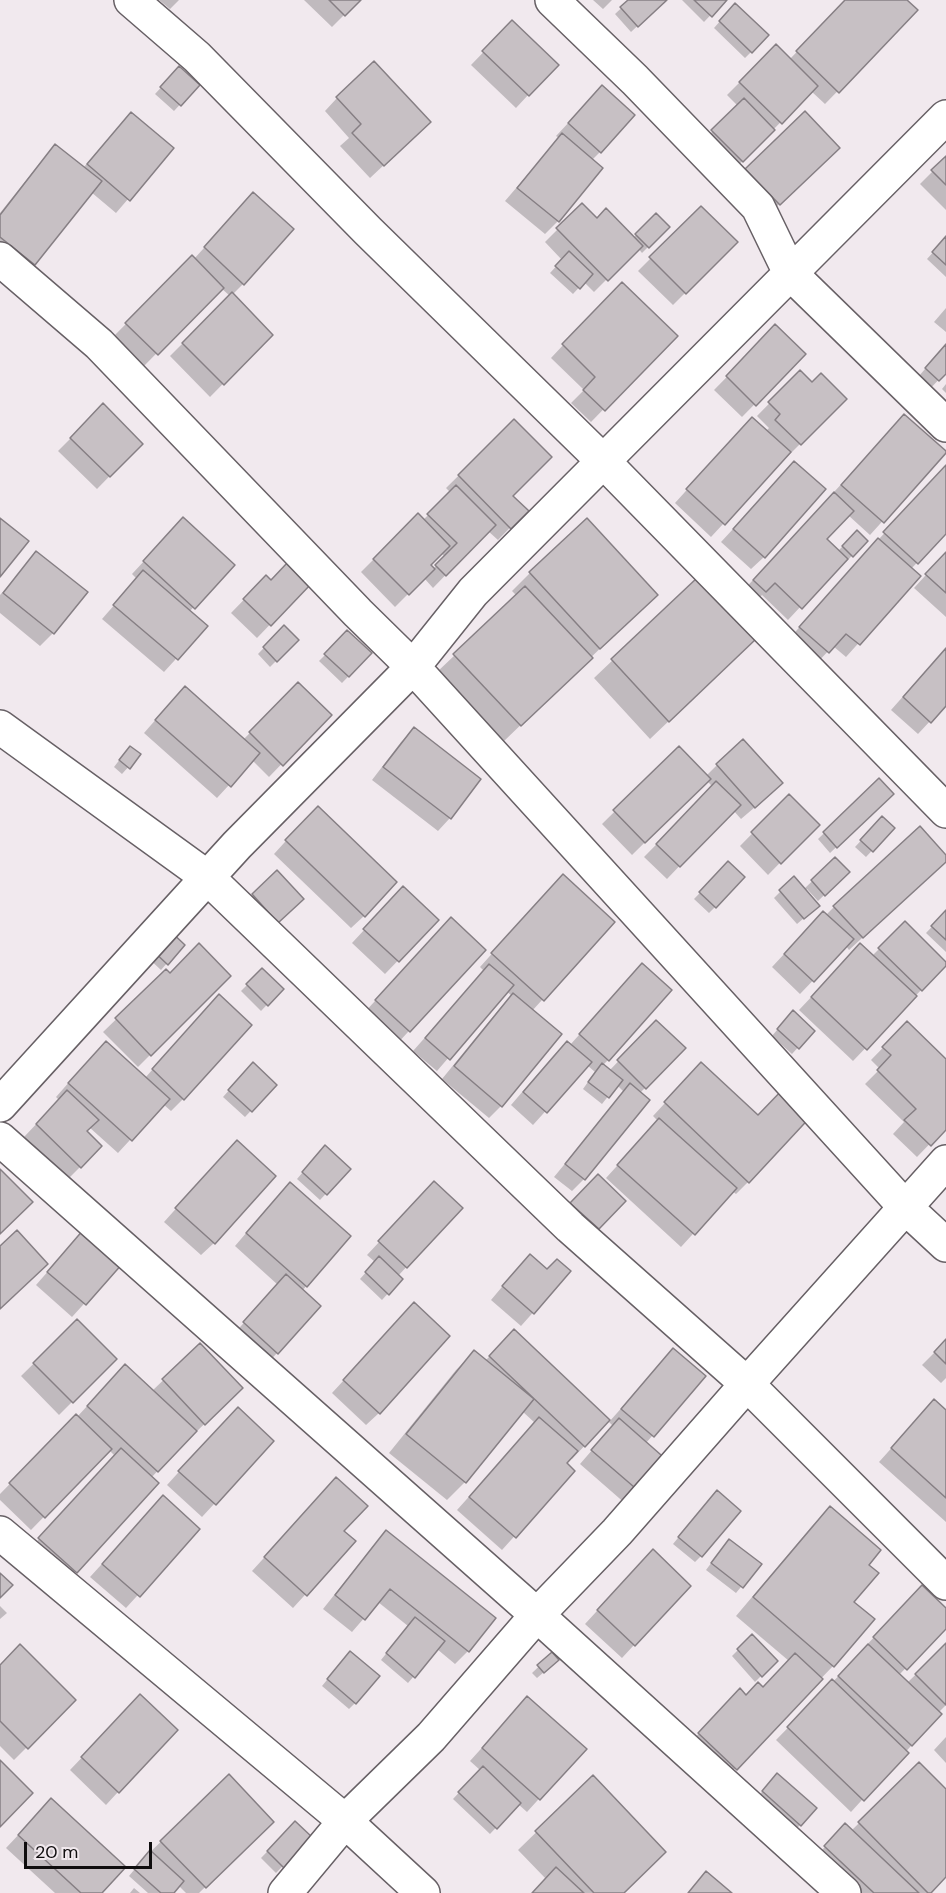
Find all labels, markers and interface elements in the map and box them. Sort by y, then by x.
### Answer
scale bar [27,1830,154,1868]
text: 20 m [35,1840,78,1864]

